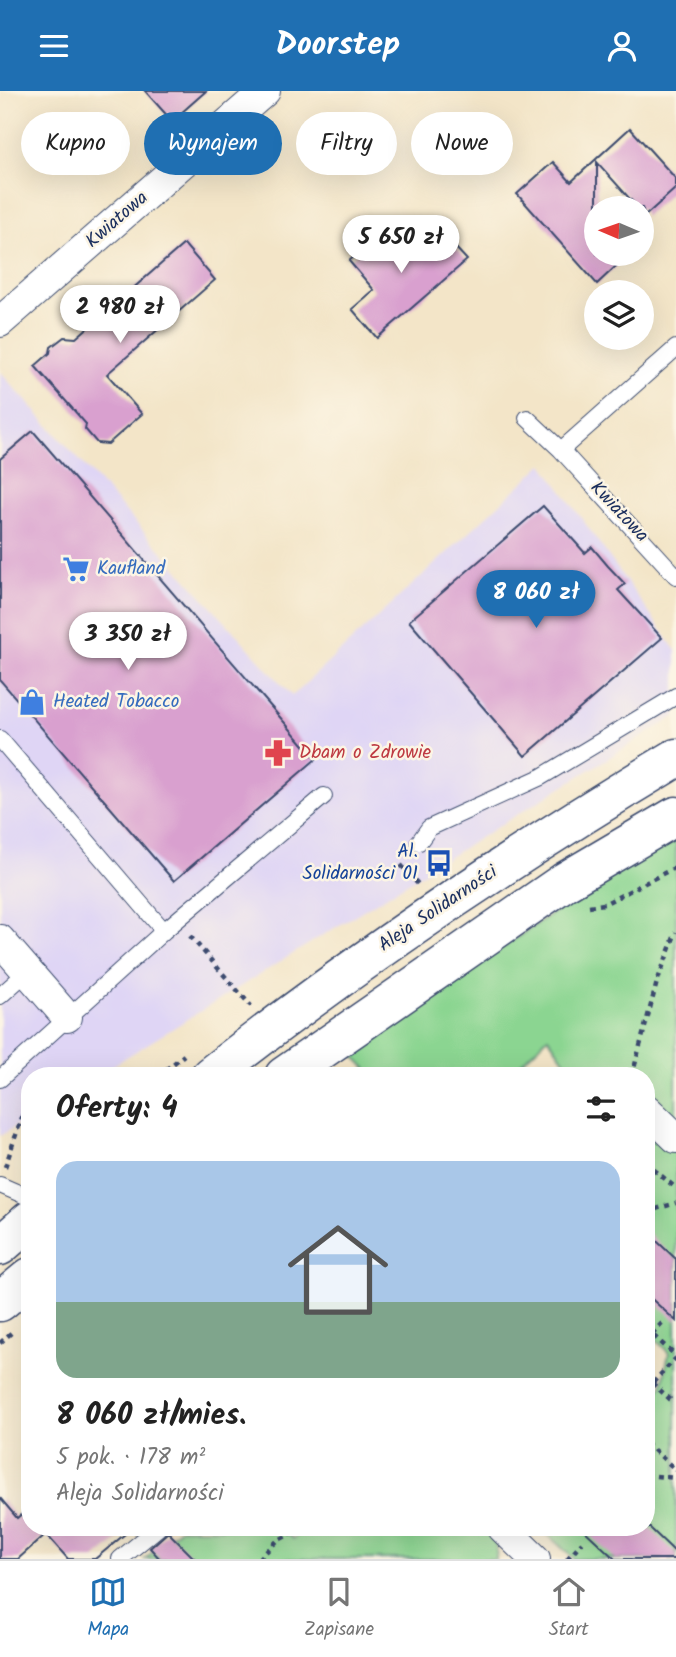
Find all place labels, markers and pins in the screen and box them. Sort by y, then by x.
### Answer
pin: 5 650 zł [329,215,473,275]
pin: 2 980 zł [48,285,192,345]
supermarket icon: Kaufland [61,554,91,584]
place label: Kaufland [97,554,166,584]
pin: 8 060 zł [464,571,608,630]
pin: 3 350 zł [56,613,200,672]
shop icon: Heated Tobacco [17,687,47,717]
place label: Heated Tobacco [53,687,179,717]
pharmacy icon: Dbam o Zdrowie [263,738,293,768]
place label: Dbam o Zdrowie [299,738,432,768]
place label: Al. Solidarności 01 [303,837,418,889]
bus stop icon: Al. Solidarności 01 [424,848,454,878]

